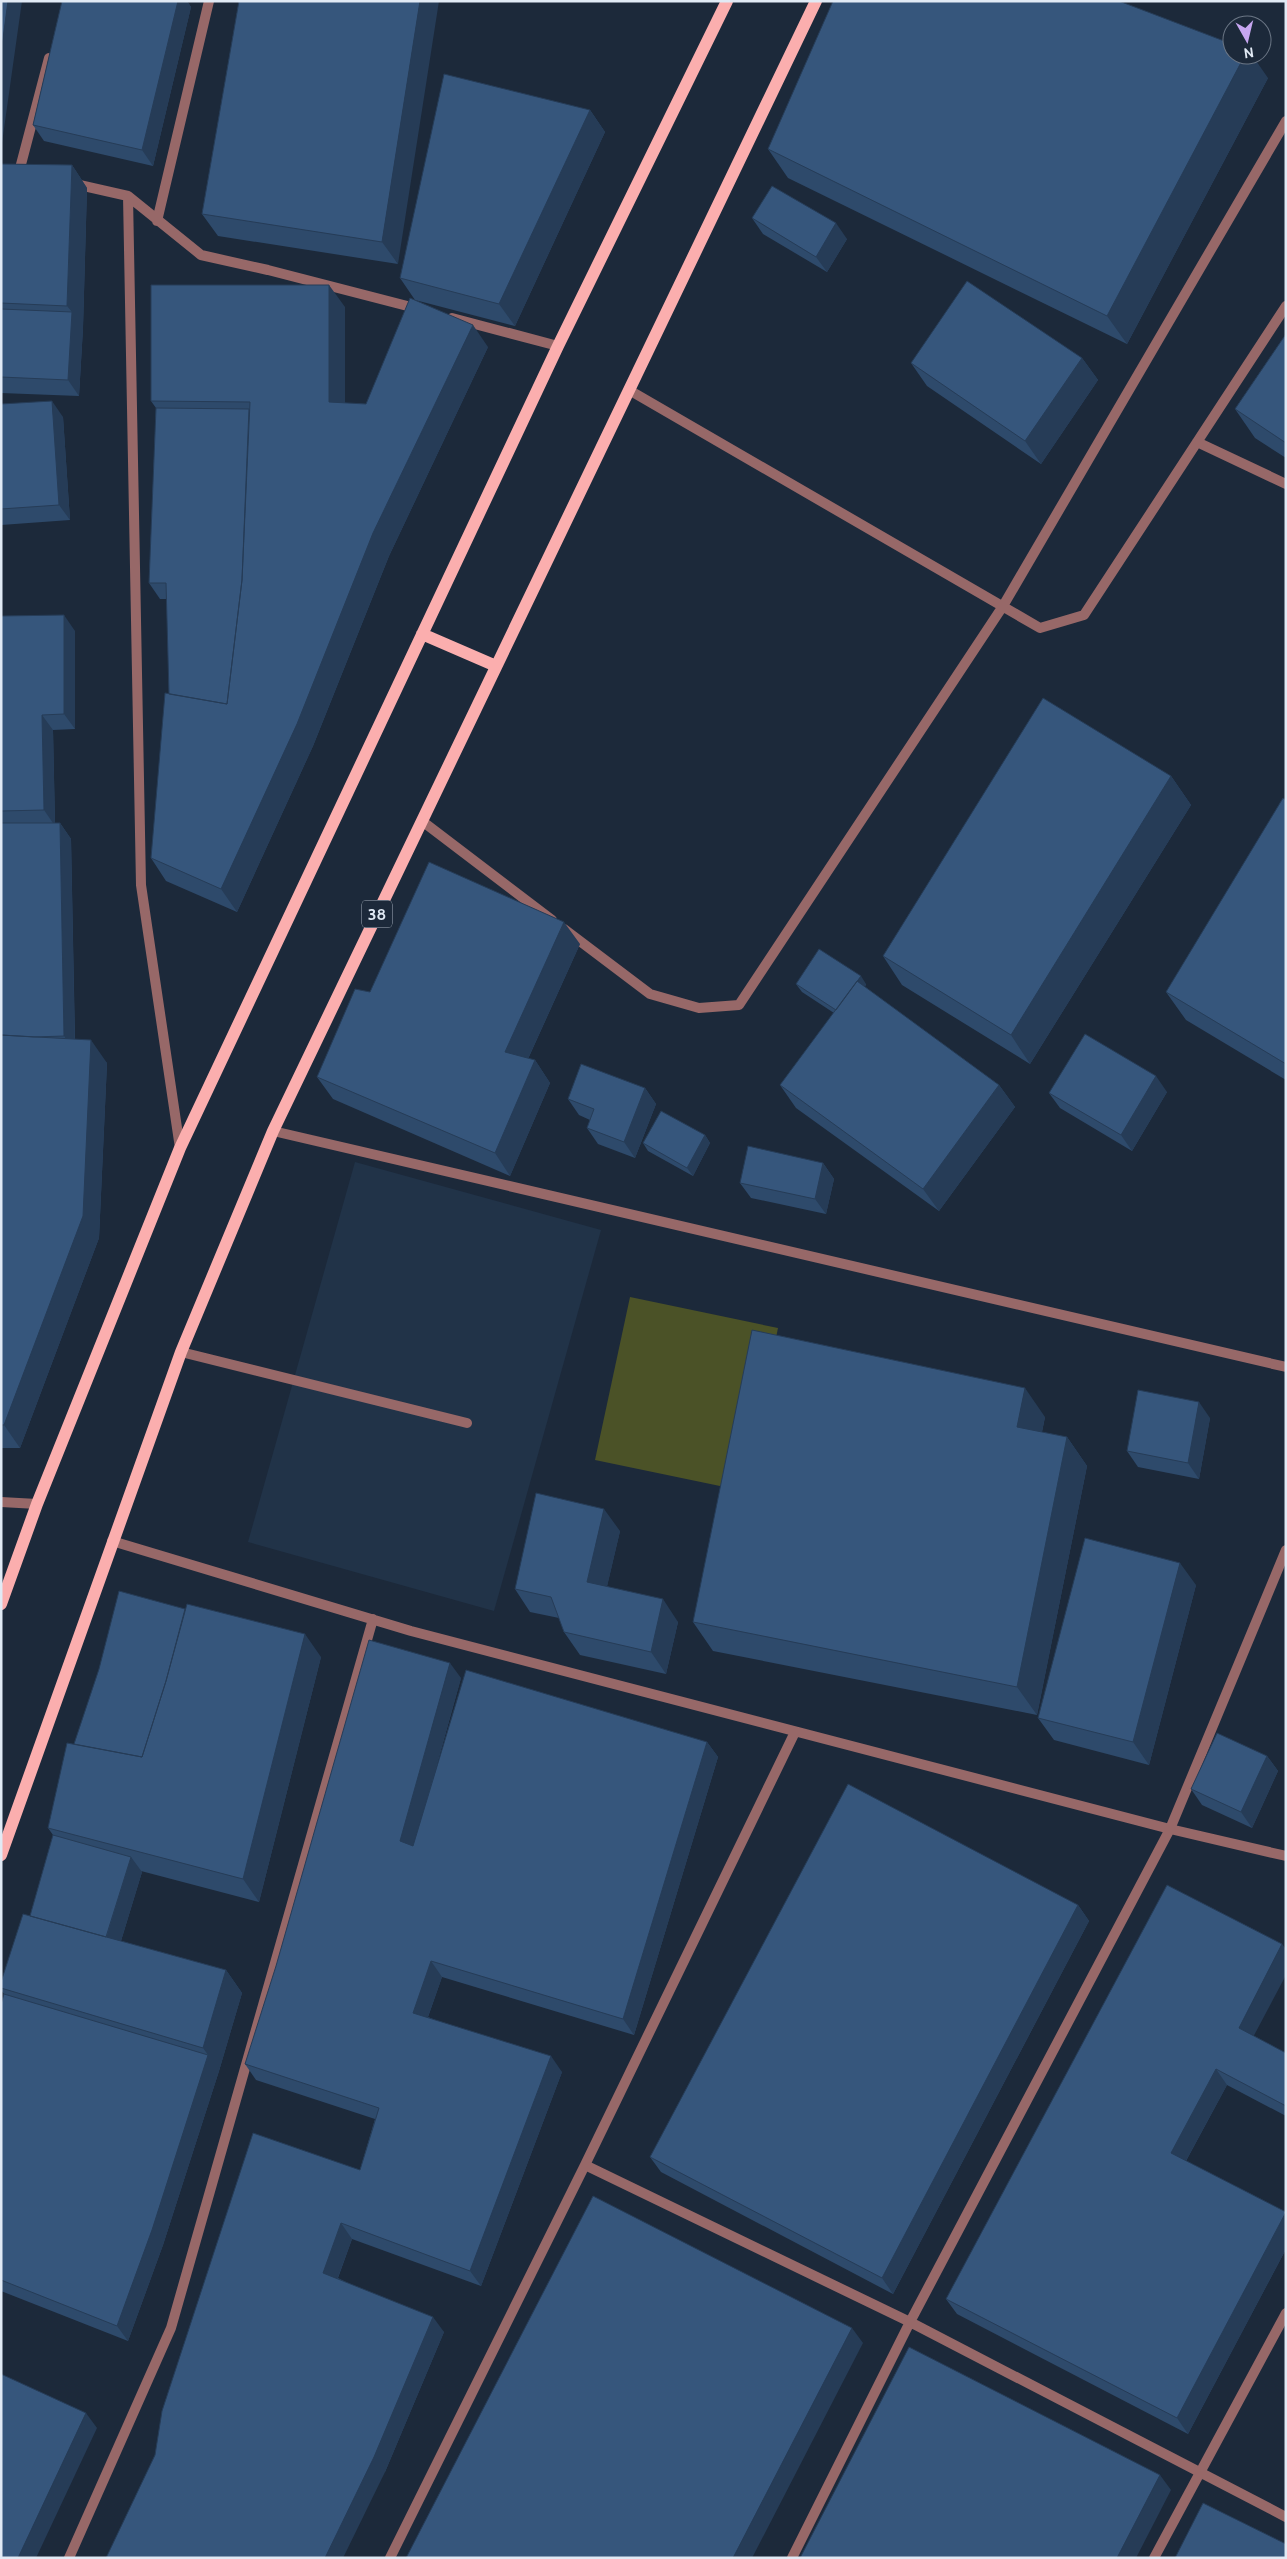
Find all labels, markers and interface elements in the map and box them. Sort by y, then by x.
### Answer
north arrow [1222,15,1272,65]
text: N [1243,43,1255,62]
road number: 38 [362,901,392,928]

